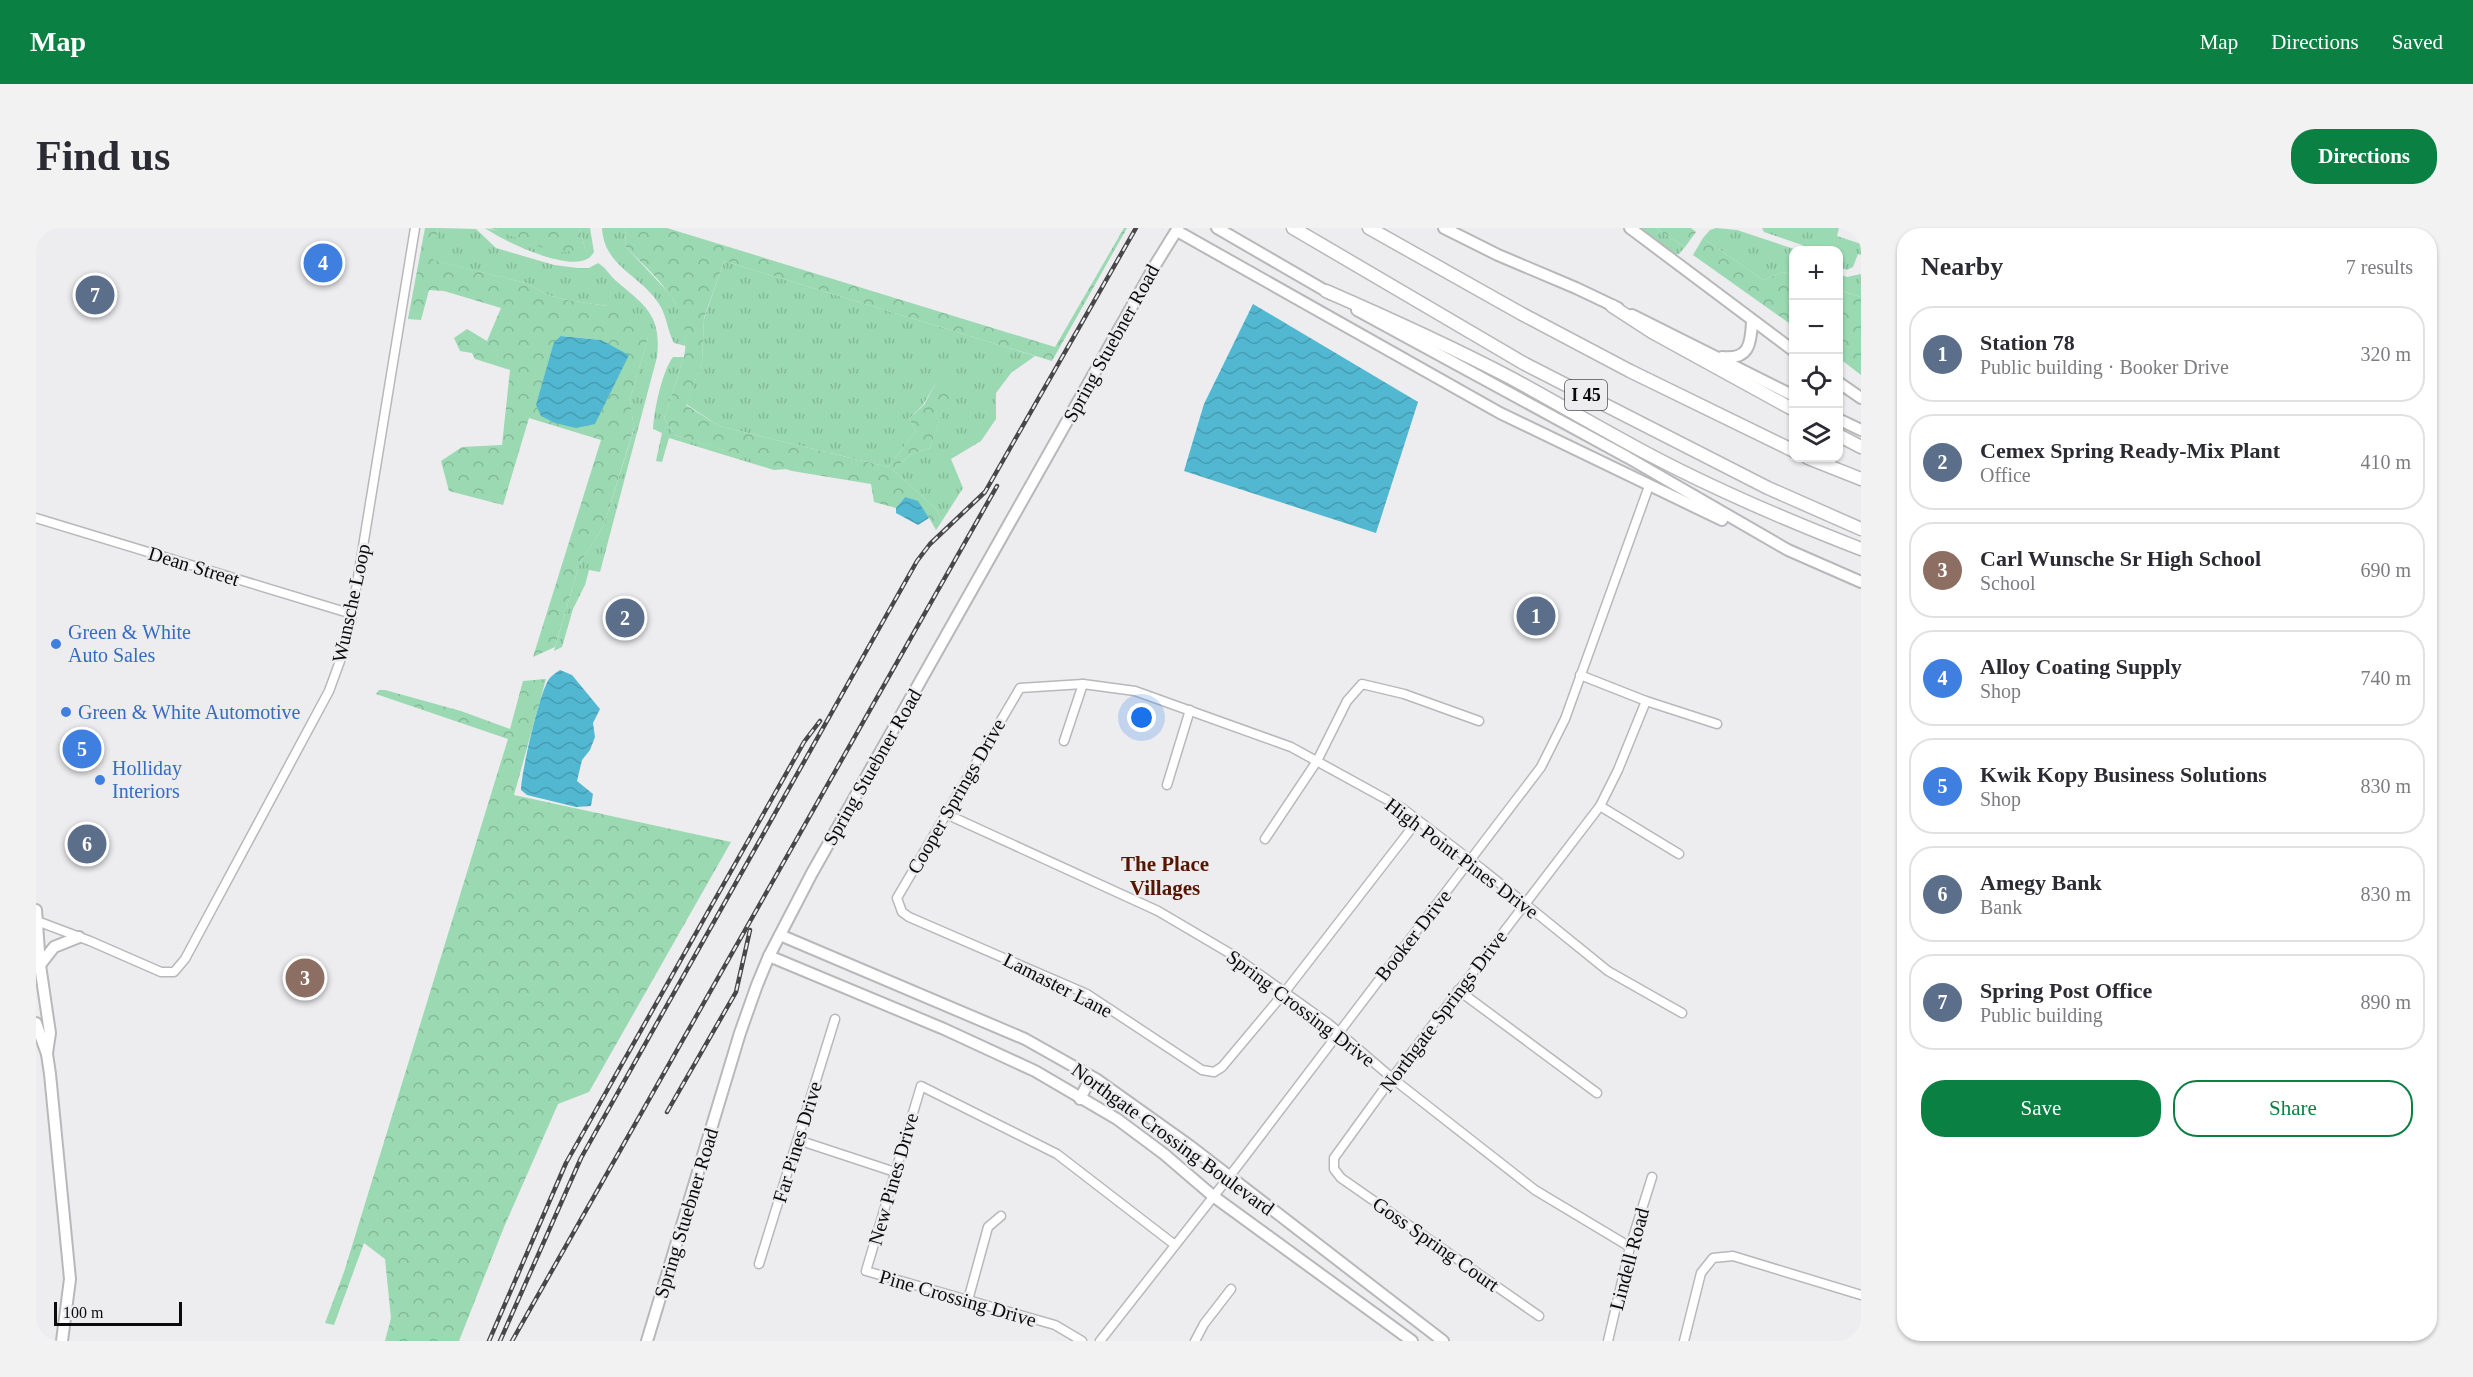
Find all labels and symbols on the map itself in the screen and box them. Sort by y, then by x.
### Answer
pin: 4 [304,240,342,285]
street label: Spring Stuebner Road [1059,260,1164,426]
pin: 7 [76,272,114,318]
road number: I 45 [1565,380,1607,410]
street label: Dean Street [146,542,243,590]
street label: Wunsche Loop [328,542,375,665]
pin: 1 [1516,594,1556,638]
pin: 2 [606,596,644,640]
place label: Green & White Auto Sales [68,621,191,666]
marker: Green & White Auto Sales [49,637,63,651]
street label: Spring Stuebner Road [818,685,927,849]
place label: Green & White Automotive [78,701,300,723]
your location [1127,703,1156,732]
marker: Green & White Automotive [59,705,73,719]
street label: Cooper Springs Drive [903,714,1010,878]
pin: 5 [62,726,102,772]
place label: Holliday Interiors [112,757,182,802]
marker: Holliday Interiors [93,773,107,787]
street label: High Point Pines Drive [1380,793,1543,924]
pin: 6 [68,822,106,866]
district label: The Place Villages [1121,852,1209,900]
street label: Booker Drive [1371,885,1455,985]
street label: Northgate Springs Drive [1375,926,1512,1097]
street label: Spring Crossing Drive [1222,945,1380,1072]
street label: Lamaster Lane [1000,948,1116,1022]
pin: 3 [286,956,324,1000]
street label: Northgate Crossing Boulevard [1067,1058,1278,1221]
street label: Far Pines Drive [768,1079,826,1205]
street label: New Pines Drive [864,1110,922,1248]
street label: Spring Stuebner Road [650,1125,723,1301]
street label: Goss Spring Court [1368,1192,1504,1297]
street label: Lindell Road [1605,1205,1653,1313]
street label: Pine Crossing Drive [877,1265,1039,1332]
scale bar [54,1299,182,1326]

